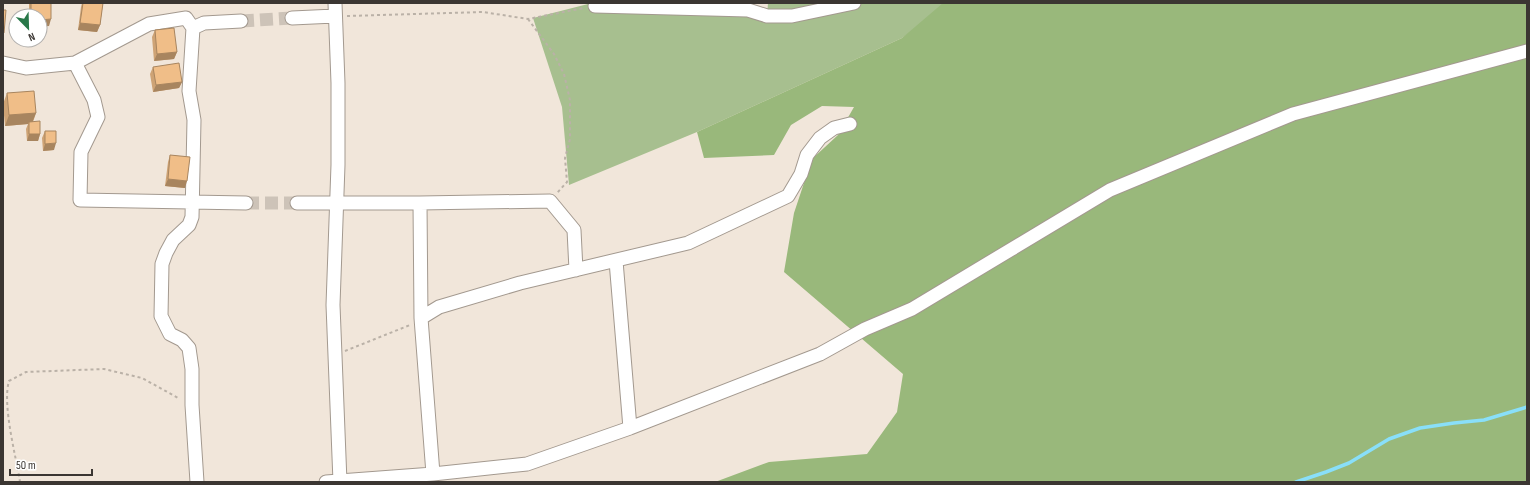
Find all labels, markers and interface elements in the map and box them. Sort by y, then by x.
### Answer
north arrow [8,8,48,48]
text: N [26,30,37,44]
scale bar [10,451,92,477]
text: 50 m [16,458,36,473]

